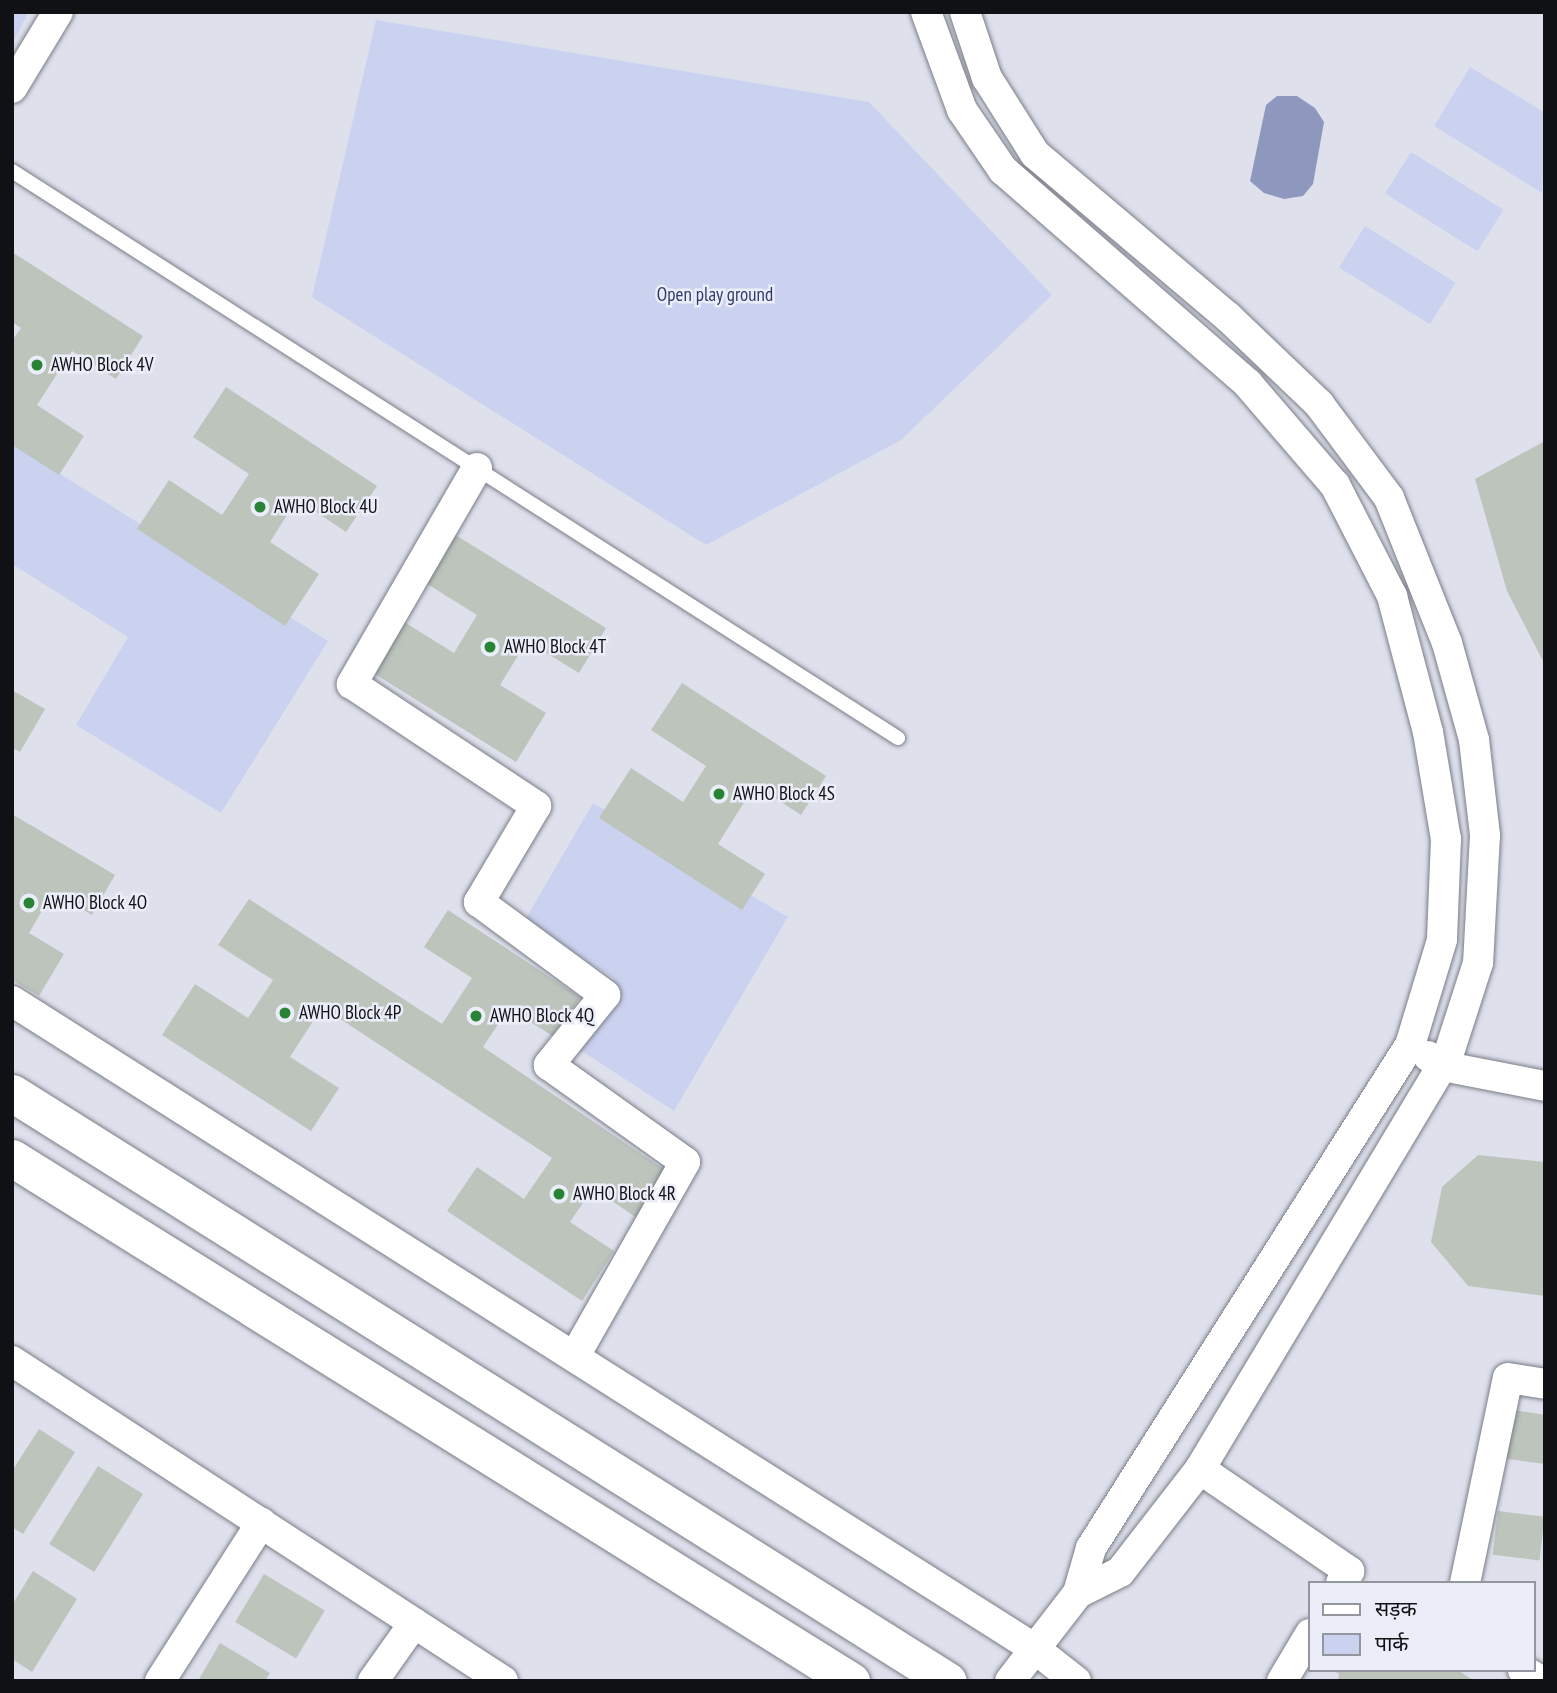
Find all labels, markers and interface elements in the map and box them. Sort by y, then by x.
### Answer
park label: Open play ground [657,284,773,306]
place label: AWHO Block 4V [51,354,154,376]
marker: AWHO Block 4V [29,357,45,373]
place label: AWHO Block 4U [274,496,378,518]
marker: AWHO Block 4U [252,499,268,515]
place label: AWHO Block 4T [504,636,607,658]
marker: AWHO Block 4T [482,639,498,655]
place label: AWHO Block 4S [733,783,835,805]
marker: AWHO Block 4S [711,786,727,802]
place label: AWHO Block 4O [43,892,148,914]
marker: AWHO Block 4O [21,895,37,911]
place label: AWHO Block 4P [299,1002,402,1024]
marker: AWHO Block 4P [277,1005,293,1021]
place label: AWHO Block 4Q [490,1005,595,1027]
marker: AWHO Block 4Q [468,1008,484,1024]
place label: AWHO Block 4R [573,1183,676,1205]
marker: AWHO Block 4R [551,1186,567,1202]
legend [1308,1581,1536,1672]
text: सड़क [1375,1595,1417,1622]
text: पार्क [1375,1630,1409,1657]

